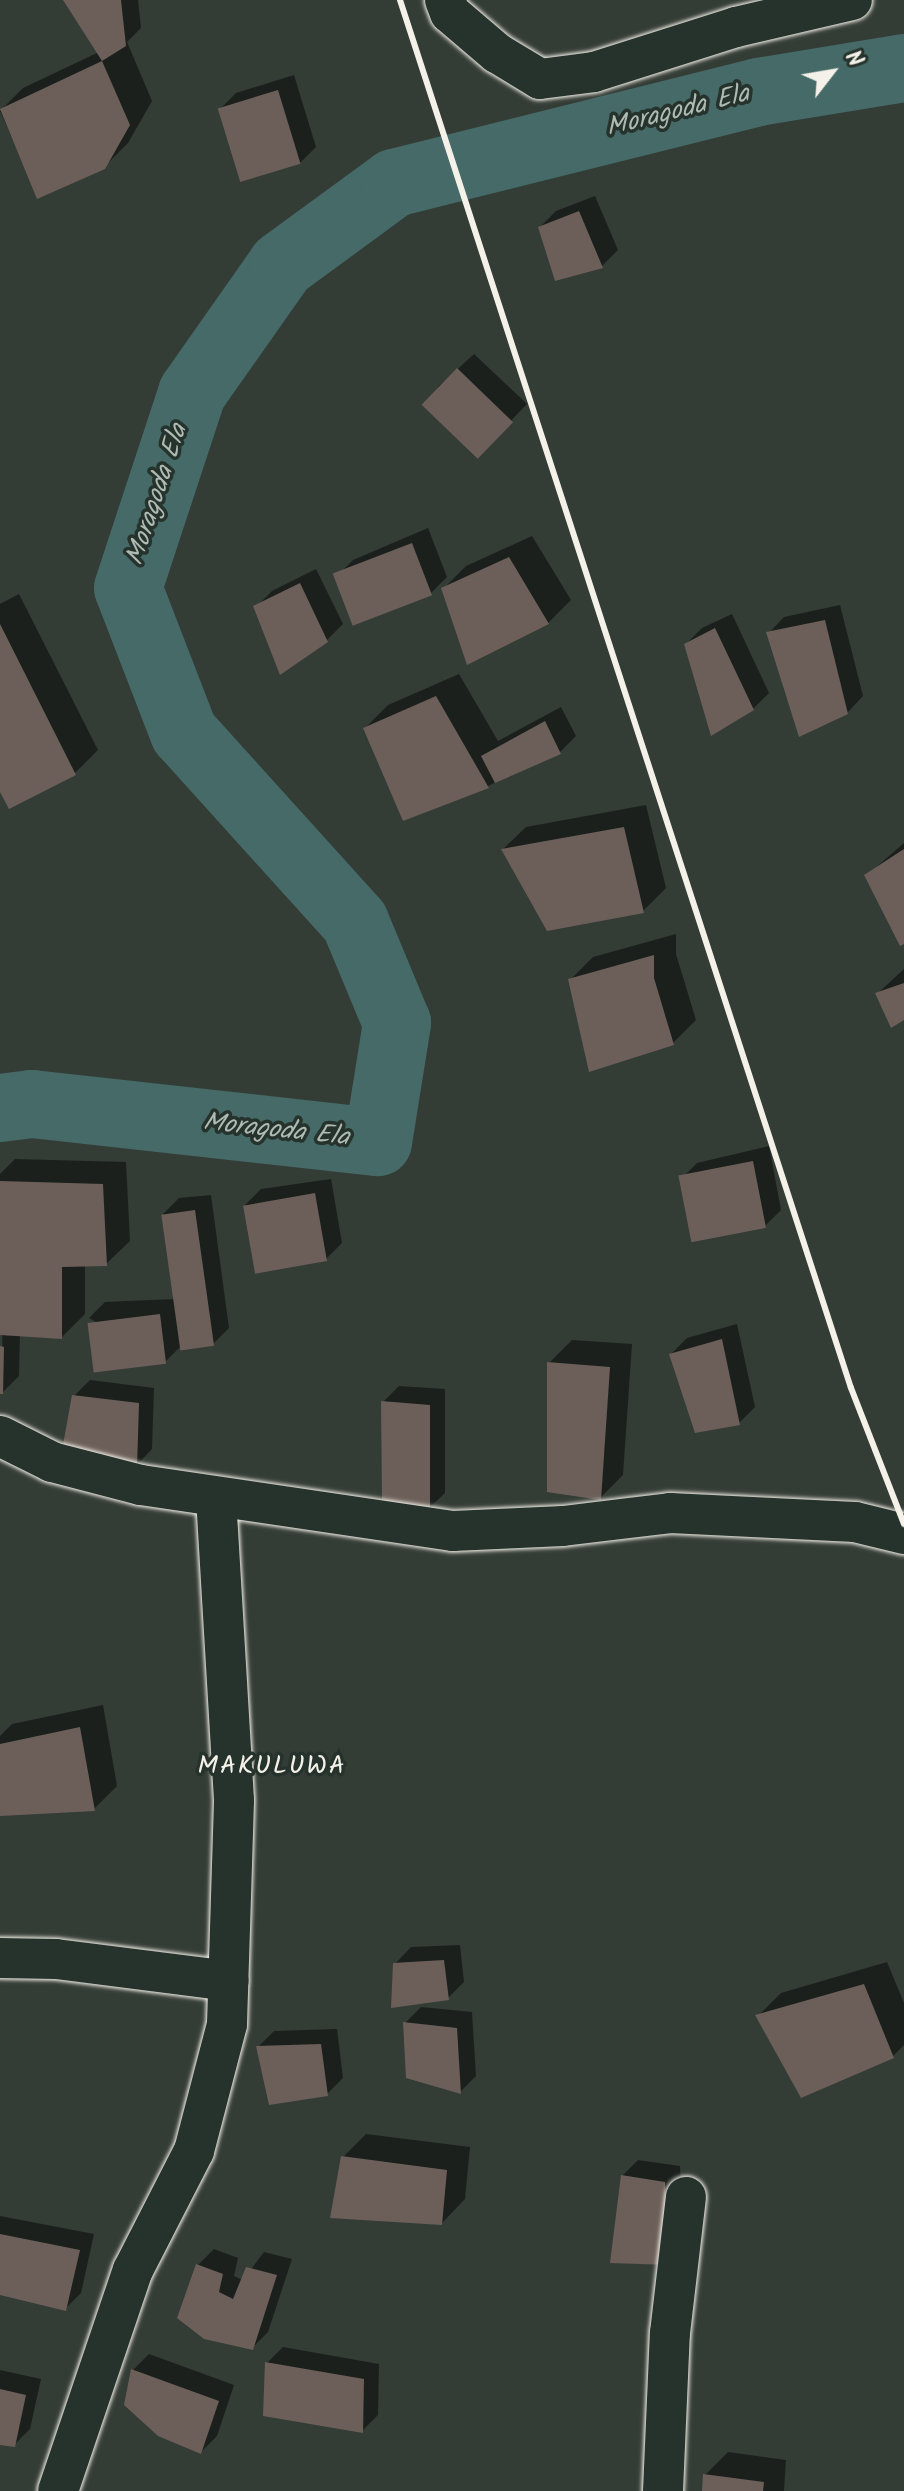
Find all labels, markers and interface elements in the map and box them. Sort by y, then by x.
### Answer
north arrow [792,32,872,112]
text: N [834,44,872,74]
water label: Moragoda Ela [603,79,753,145]
water label: Moragoda Ela [121,420,195,570]
water label: Moragoda Ela [201,1108,351,1154]
district label: MAKULUWA [197,1751,347,1783]

